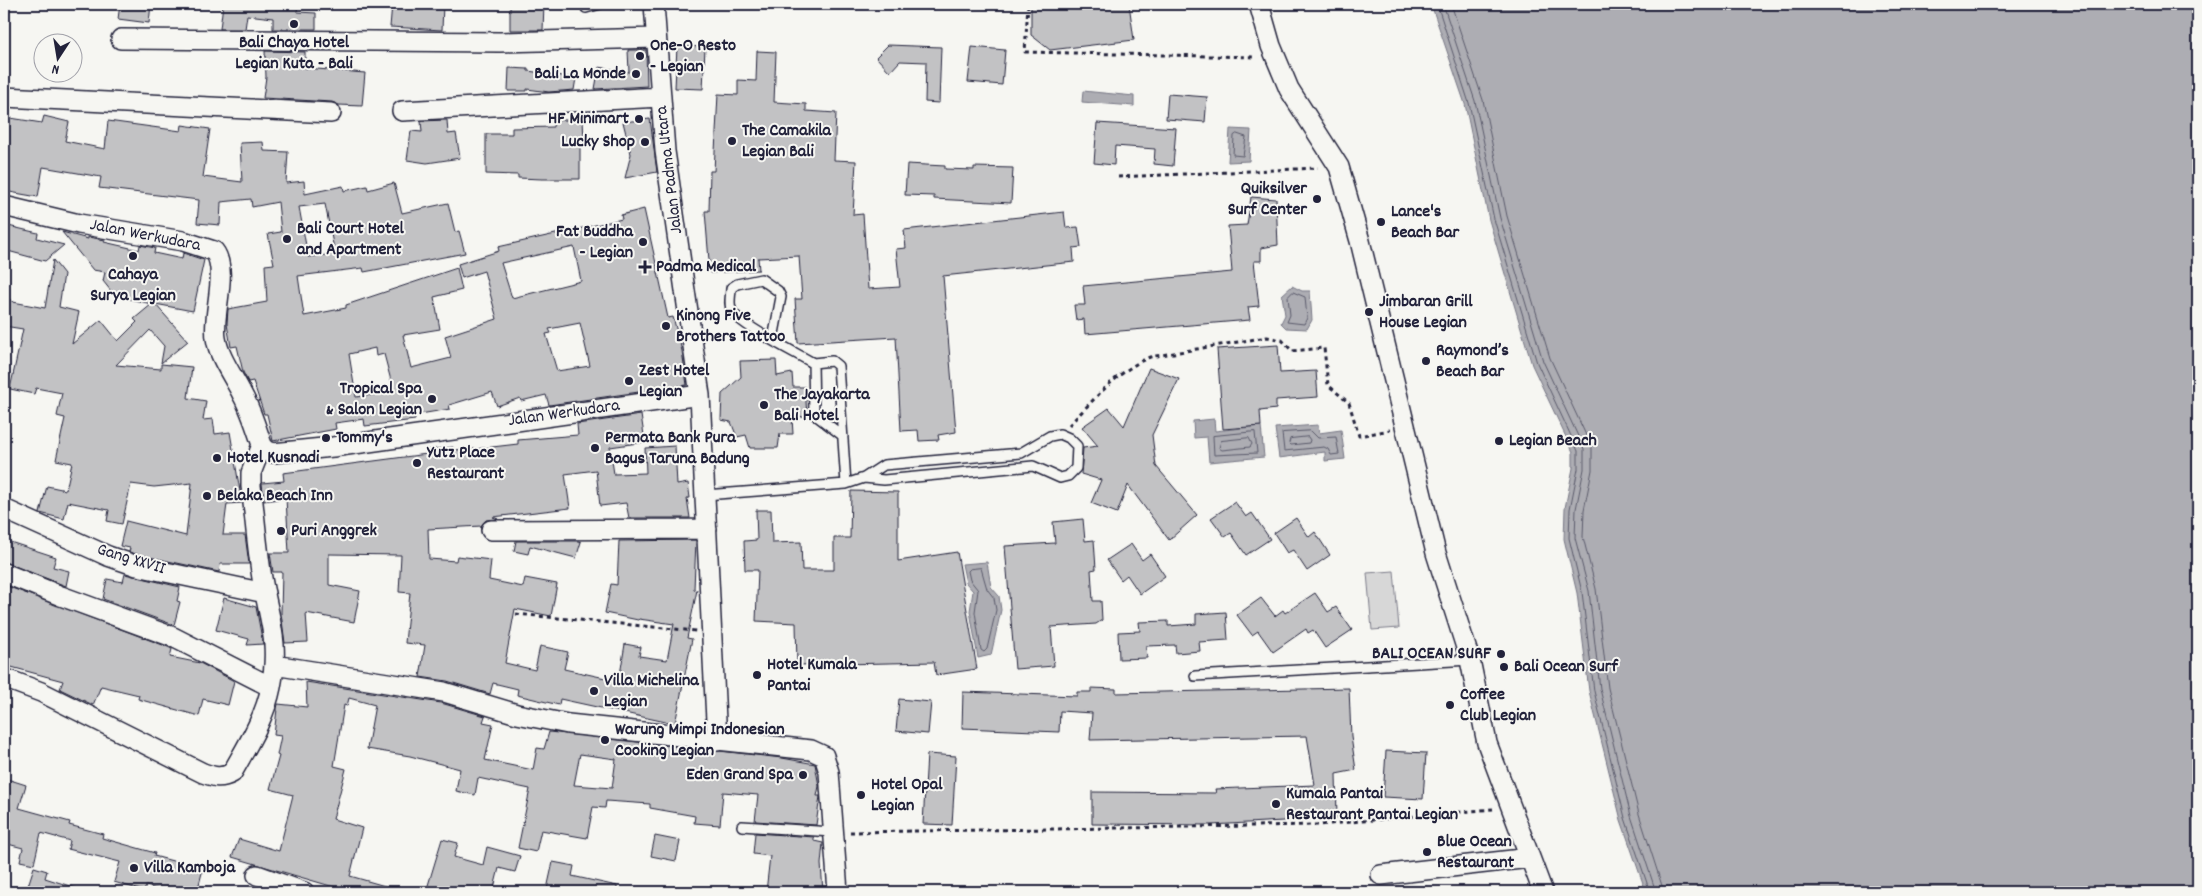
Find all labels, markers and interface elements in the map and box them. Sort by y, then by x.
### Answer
marker: Bali Chaya Hotel Legian Kuta - Bali [288,18,300,30]
place label: Bali Chaya Hotel Legian Kuta - Bali [235,31,353,77]
north arrow [32,32,82,82]
place label: One-O Resto - Legian [650,34,736,80]
marker: One-O Resto - Legian [634,50,646,62]
text: N [50,58,61,79]
place label: Bali La Monde [534,62,626,87]
marker: Bali La Monde [630,68,642,80]
street label: Jalan Padma Utara [650,104,690,236]
place label: HF Minimart [548,107,629,132]
marker: HF Minimart [633,113,645,125]
place label: The Camakila Legian Bali [742,119,832,165]
place label: Lucky Shop [561,130,635,155]
marker: The Camakila Legian Bali [726,135,738,147]
marker: Lucky Shop [639,136,651,148]
place label: Quiksilver Surf Center [1228,177,1307,223]
marker: Quiksilver Surf Center [1311,193,1323,205]
place label: Lance's Beach Bar [1391,200,1459,246]
street label: Jalan Werkudara [88,213,203,259]
marker: Lance's Beach Bar [1375,216,1387,228]
place label: Bali Court Hotel and Apartment [297,217,405,263]
place label: Fat Buddha - Legian [556,220,634,266]
marker: Bali Court Hotel and Apartment [281,233,293,245]
marker: Fat Buddha - Legian [637,236,649,248]
marker: Cahaya Surya Legian [127,250,139,262]
place label: Padma Medical [656,255,757,280]
marker: Padma Medical [638,260,652,274]
place label: Cahaya Surya Legian [90,263,176,309]
place label: Jimbaran Grill House Legian [1379,290,1473,336]
place label: Kinong Five Brothers Tattoo [676,304,785,350]
marker: Jimbaran Grill House Legian [1363,306,1375,318]
marker: Kinong Five Brothers Tattoo [660,320,672,332]
place label: Raymond’s Beach Bar [1436,339,1509,385]
marker: Raymond’s Beach Bar [1420,355,1432,367]
place label: Zest Hotel Legian [639,359,710,405]
marker: Zest Hotel Legian [623,375,635,387]
place label: Tropical Spa & Salon Legian [326,377,423,423]
place label: The Jayakarta Bali Hotel [774,383,870,429]
marker: Tropical Spa & Salon Legian [426,393,438,405]
street label: Jalan Werkudara [507,394,622,434]
marker: The Jayakarta Bali Hotel [758,399,770,411]
place label: Tommy's [336,426,393,451]
place label: Permata Bank Pura Bagus Taruna Badung [605,426,750,472]
place label: Legian Beach [1509,429,1597,454]
marker: Tommy's [320,432,332,444]
marker: Legian Beach [1493,435,1505,447]
place label: Yutz Place Restaurant [426,441,505,487]
marker: Permata Bank Pura Bagus Taruna Badung [589,442,601,454]
place label: Hotel Kusnadi [227,446,320,471]
marker: Hotel Kusnadi [211,452,223,464]
marker: Yutz Place Restaurant [411,457,423,469]
place label: Belaka Beach Inn [217,484,333,509]
marker: Belaka Beach Inn [201,490,213,502]
place label: Puri Anggrek [291,519,378,544]
marker: Puri Anggrek [275,525,287,537]
street label: Gang XXVII [94,538,169,582]
place label: BALI OCEAN SURF [1372,642,1492,667]
marker: BALI OCEAN SURF [1495,648,1507,660]
place label: Hotel Kumala Pantai [767,653,857,699]
place label: Bali Ocean Surf [1514,655,1619,680]
marker: Bali Ocean Surf [1498,661,1510,673]
place label: Villa Michelina Legian [604,669,699,715]
marker: Hotel Kumala Pantai [751,669,763,681]
place label: Coffee Club Legian [1460,683,1536,729]
marker: Villa Michelina Legian [588,685,600,697]
marker: Coffee Club Legian [1444,699,1456,711]
place label: Warung Mimpi Indonesian Cooking Legian [615,718,785,764]
marker: Warung Mimpi Indonesian Cooking Legian [599,734,611,746]
place label: Eden Grand Spa [686,763,794,788]
marker: Eden Grand Spa [797,769,809,781]
place label: Hotel Opal Legian [871,773,943,819]
place label: Kumala Pantai Restaurant Pantai Legian [1286,782,1458,828]
marker: Hotel Opal Legian [855,789,867,801]
marker: Kumala Pantai Restaurant Pantai Legian [1270,798,1282,810]
place label: Blue Ocean Restaurant [1437,830,1515,876]
marker: Blue Ocean Restaurant [1421,846,1433,858]
place label: Villa Kamboja [144,856,236,881]
marker: Villa Kamboja [128,862,140,874]

